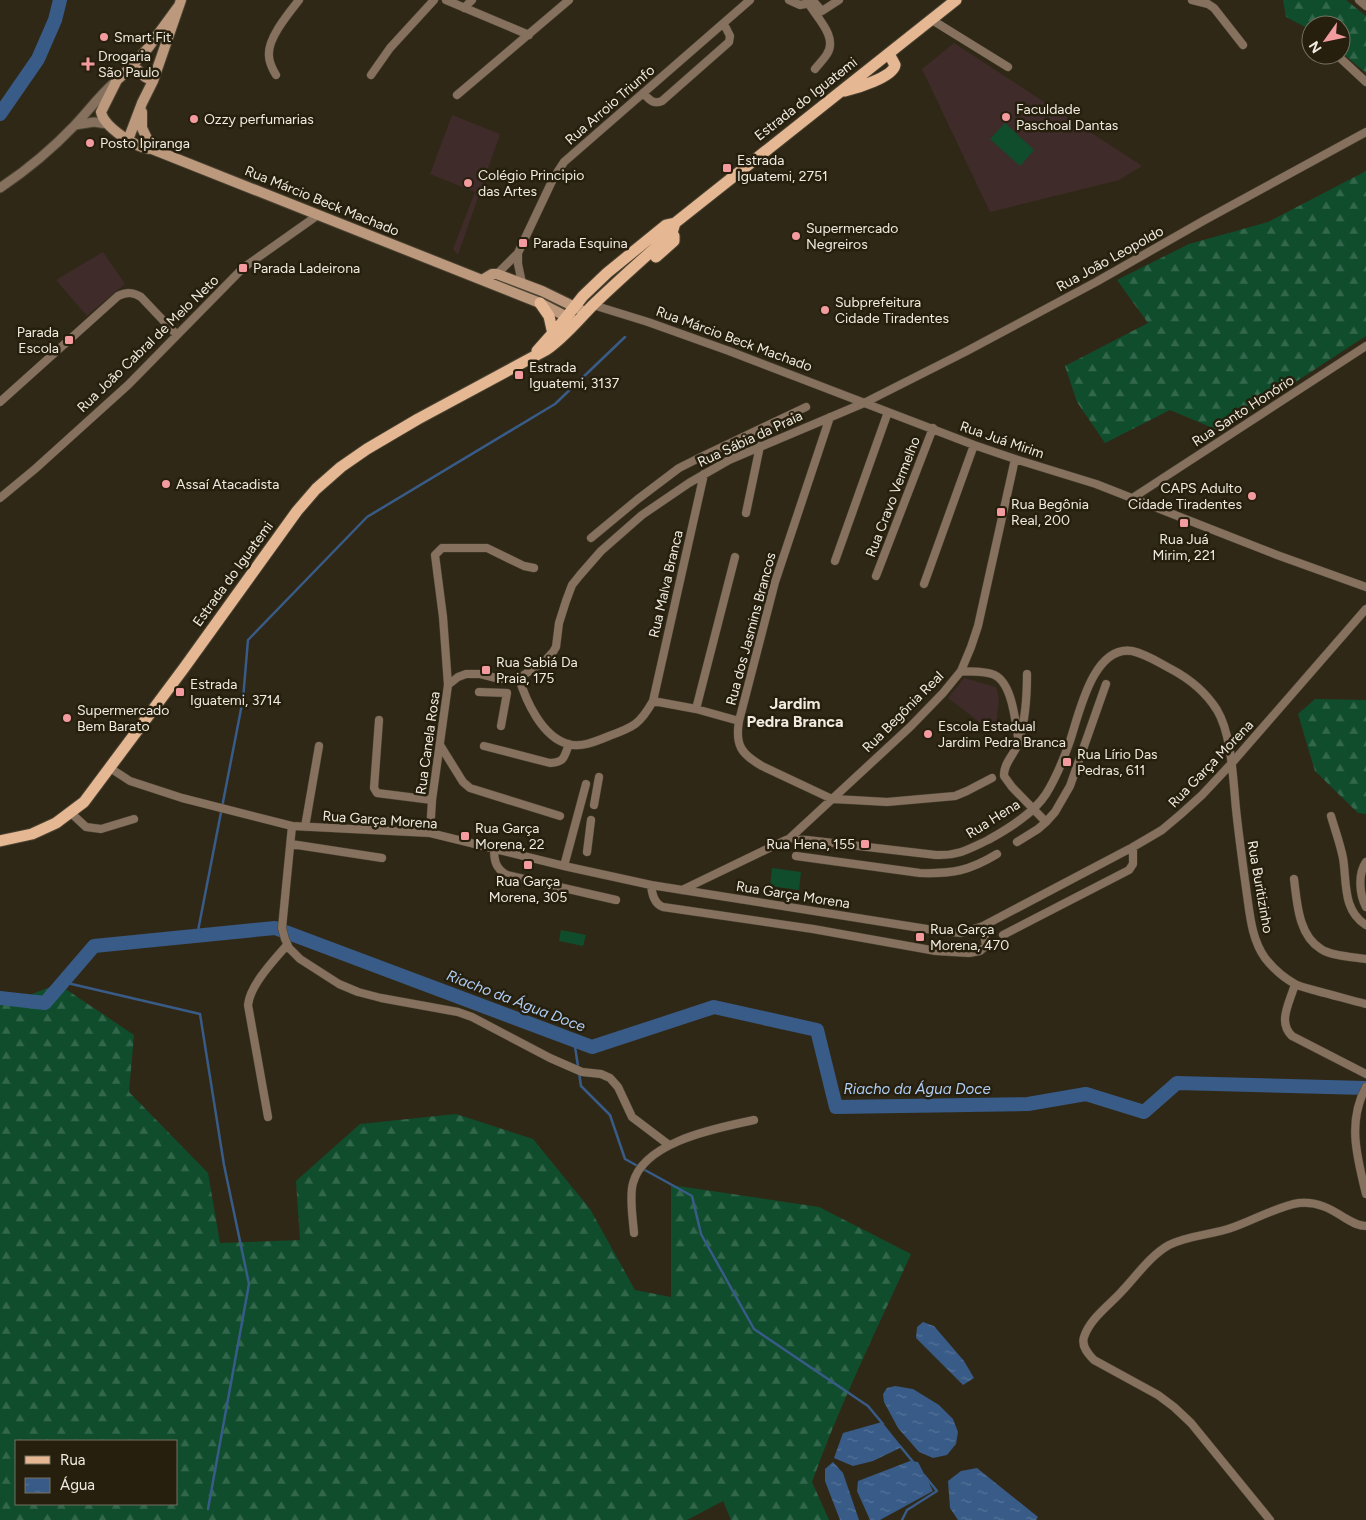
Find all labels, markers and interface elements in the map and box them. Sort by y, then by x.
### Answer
north arrow [1301,15,1351,65]
place label: Smart Fit [114,29,171,46]
marker: Smart Fit [98,31,110,43]
text: N [1305,38,1326,56]
place label: Drogaria São Paulo [98,48,159,81]
street label: Estrada do Iguatemi [751,54,861,144]
marker: Drogaria São Paulo [82,58,94,70]
street label: Rua Arroio Triunfo [562,62,658,148]
place label: Faculdade Paschoal Dantas [1016,101,1118,134]
place label: Ozzy perfumarias [204,111,314,128]
marker: Faculdade Paschoal Dantas [1000,111,1012,123]
marker: Ozzy perfumarias [188,113,200,125]
place label: Posto Ipiranga [100,135,190,152]
marker: Posto Ipiranga [84,137,96,149]
place label: Estrada Iguatemi, 2751 [737,152,828,185]
street label: Rua Márcio Beck Machado [242,162,402,240]
marker: Estrada Iguatemi, 2751 [721,162,733,174]
place label: Colégio Principio das Artes [478,167,584,200]
marker: Colégio Principio das Artes [462,177,474,189]
place label: Supermercado Negreiros [806,220,898,253]
street label: Rua João Leopoldo [1053,222,1167,296]
marker: Supermercado Negreiros [790,230,802,242]
place label: Parada Esquina [533,235,628,252]
marker: Parada Esquina [517,237,529,249]
place label: Parada Ladeirona [253,260,360,277]
marker: Parada Ladeirona [237,262,249,274]
street label: Rua João Cabral de Melo Neto [74,272,222,416]
place label: Subprefeitura Cidade Tiradentes [835,294,949,327]
street label: Rua Márcio Beck Machado [654,303,814,375]
marker: Subprefeitura Cidade Tiradentes [819,304,831,316]
place label: Parada Escola [17,324,59,357]
marker: Parada Escola [63,334,75,346]
place label: Estrada Iguatemi, 3137 [529,359,620,392]
marker: Estrada Iguatemi, 3137 [513,369,525,381]
street label: Rua Santo Honório [1189,372,1297,450]
street label: Rua Sábia da Praia [695,407,805,471]
street label: Rua Juá Mirim [958,418,1046,462]
street label: Rua Cravo Vermelho [862,434,924,560]
place label: Assaí Atacadista [176,476,279,493]
marker: Assaí Atacadista [160,478,172,490]
place label: CAPS Adulto Cidade Tiradentes [1128,480,1242,513]
marker: CAPS Adulto Cidade Tiradentes [1246,490,1258,502]
place label: Rua Begônia Real, 200 [1011,496,1089,529]
marker: Rua Begônia Real, 200 [995,506,1007,518]
marker: Rua Juá Mirim, 221 [1178,517,1190,529]
street label: Estrada do Iguatemi [189,518,277,630]
street label: Rua Malva Branca [645,529,687,639]
place label: Rua Juá Mirim, 221 [1152,531,1216,564]
street label: Rua dos Jasmins Brancos [722,551,780,707]
place label: Rua Sabiá Da Praia, 175 [496,654,578,687]
marker: Rua Sabiá Da Praia, 175 [480,664,492,676]
street label: Rua Begônia Real [859,668,947,756]
place label: Estrada Iguatemi, 3714 [190,676,282,709]
marker: Estrada Iguatemi, 3714 [174,686,186,698]
street label: Rua Canela Rosa [412,690,444,796]
district label: Jardim Pedra Branca [746,694,844,731]
place label: Supermercado Bem Barato [77,702,169,735]
marker: Supermercado Bem Barato [61,712,73,724]
street label: Rua Garça Morena [1165,717,1257,811]
place label: Escola Estadual Jardim Pedra Branca [938,718,1066,751]
marker: Escola Estadual Jardim Pedra Branca [922,728,934,740]
place label: Rua Lírio Das Pedras, 611 [1077,746,1158,779]
marker: Rua Lírio Das Pedras, 611 [1061,756,1073,768]
street label: Rua Hena [963,796,1023,842]
street label: Rua Garça Morena [322,808,438,832]
place label: Rua Garça Morena, 22 [475,820,545,853]
marker: Rua Garça Morena, 22 [459,830,471,842]
place label: Rua Hena, 155 [766,836,855,853]
marker: Rua Hena, 155 [859,838,871,850]
street label: Rua Buritizinho [1243,839,1277,935]
marker: Rua Garça Morena, 305 [522,859,534,871]
place label: Rua Garça Morena, 305 [489,873,567,906]
street label: Rua Garça Morena [735,878,851,912]
place label: Rua Garça Morena, 470 [930,921,1009,954]
marker: Rua Garça Morena, 470 [914,931,926,943]
water label: Riacho da Água Doce [444,966,588,1036]
water label: Riacho da Água Doce [843,1080,991,1098]
legend [15,1440,178,1505]
text: Rua [60,1451,85,1469]
text: Água [60,1476,95,1494]

